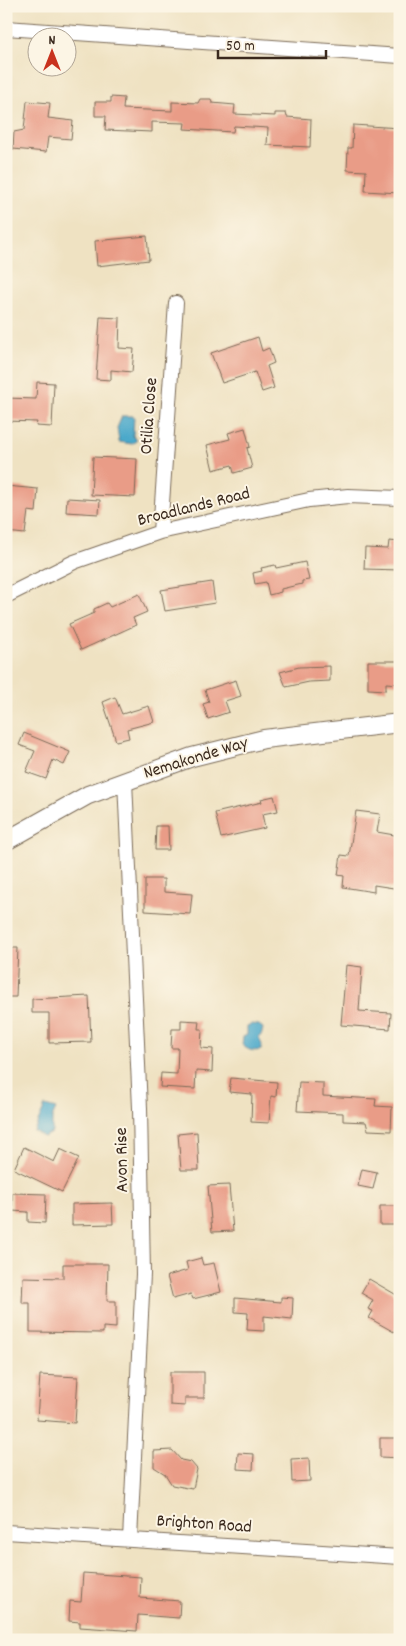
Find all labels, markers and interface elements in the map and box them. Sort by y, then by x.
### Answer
north arrow [28,28,78,78]
scale bar [218,28,326,60]
text: N [49,31,56,51]
text: 50 m [226,36,255,58]
street label: Otilia Close [135,377,165,455]
street label: Broadlands Road [135,482,253,534]
street label: Nemakonde Way [141,731,252,787]
street label: Avon Rise [110,1127,136,1193]
street label: Brighton Road [156,1509,252,1541]

